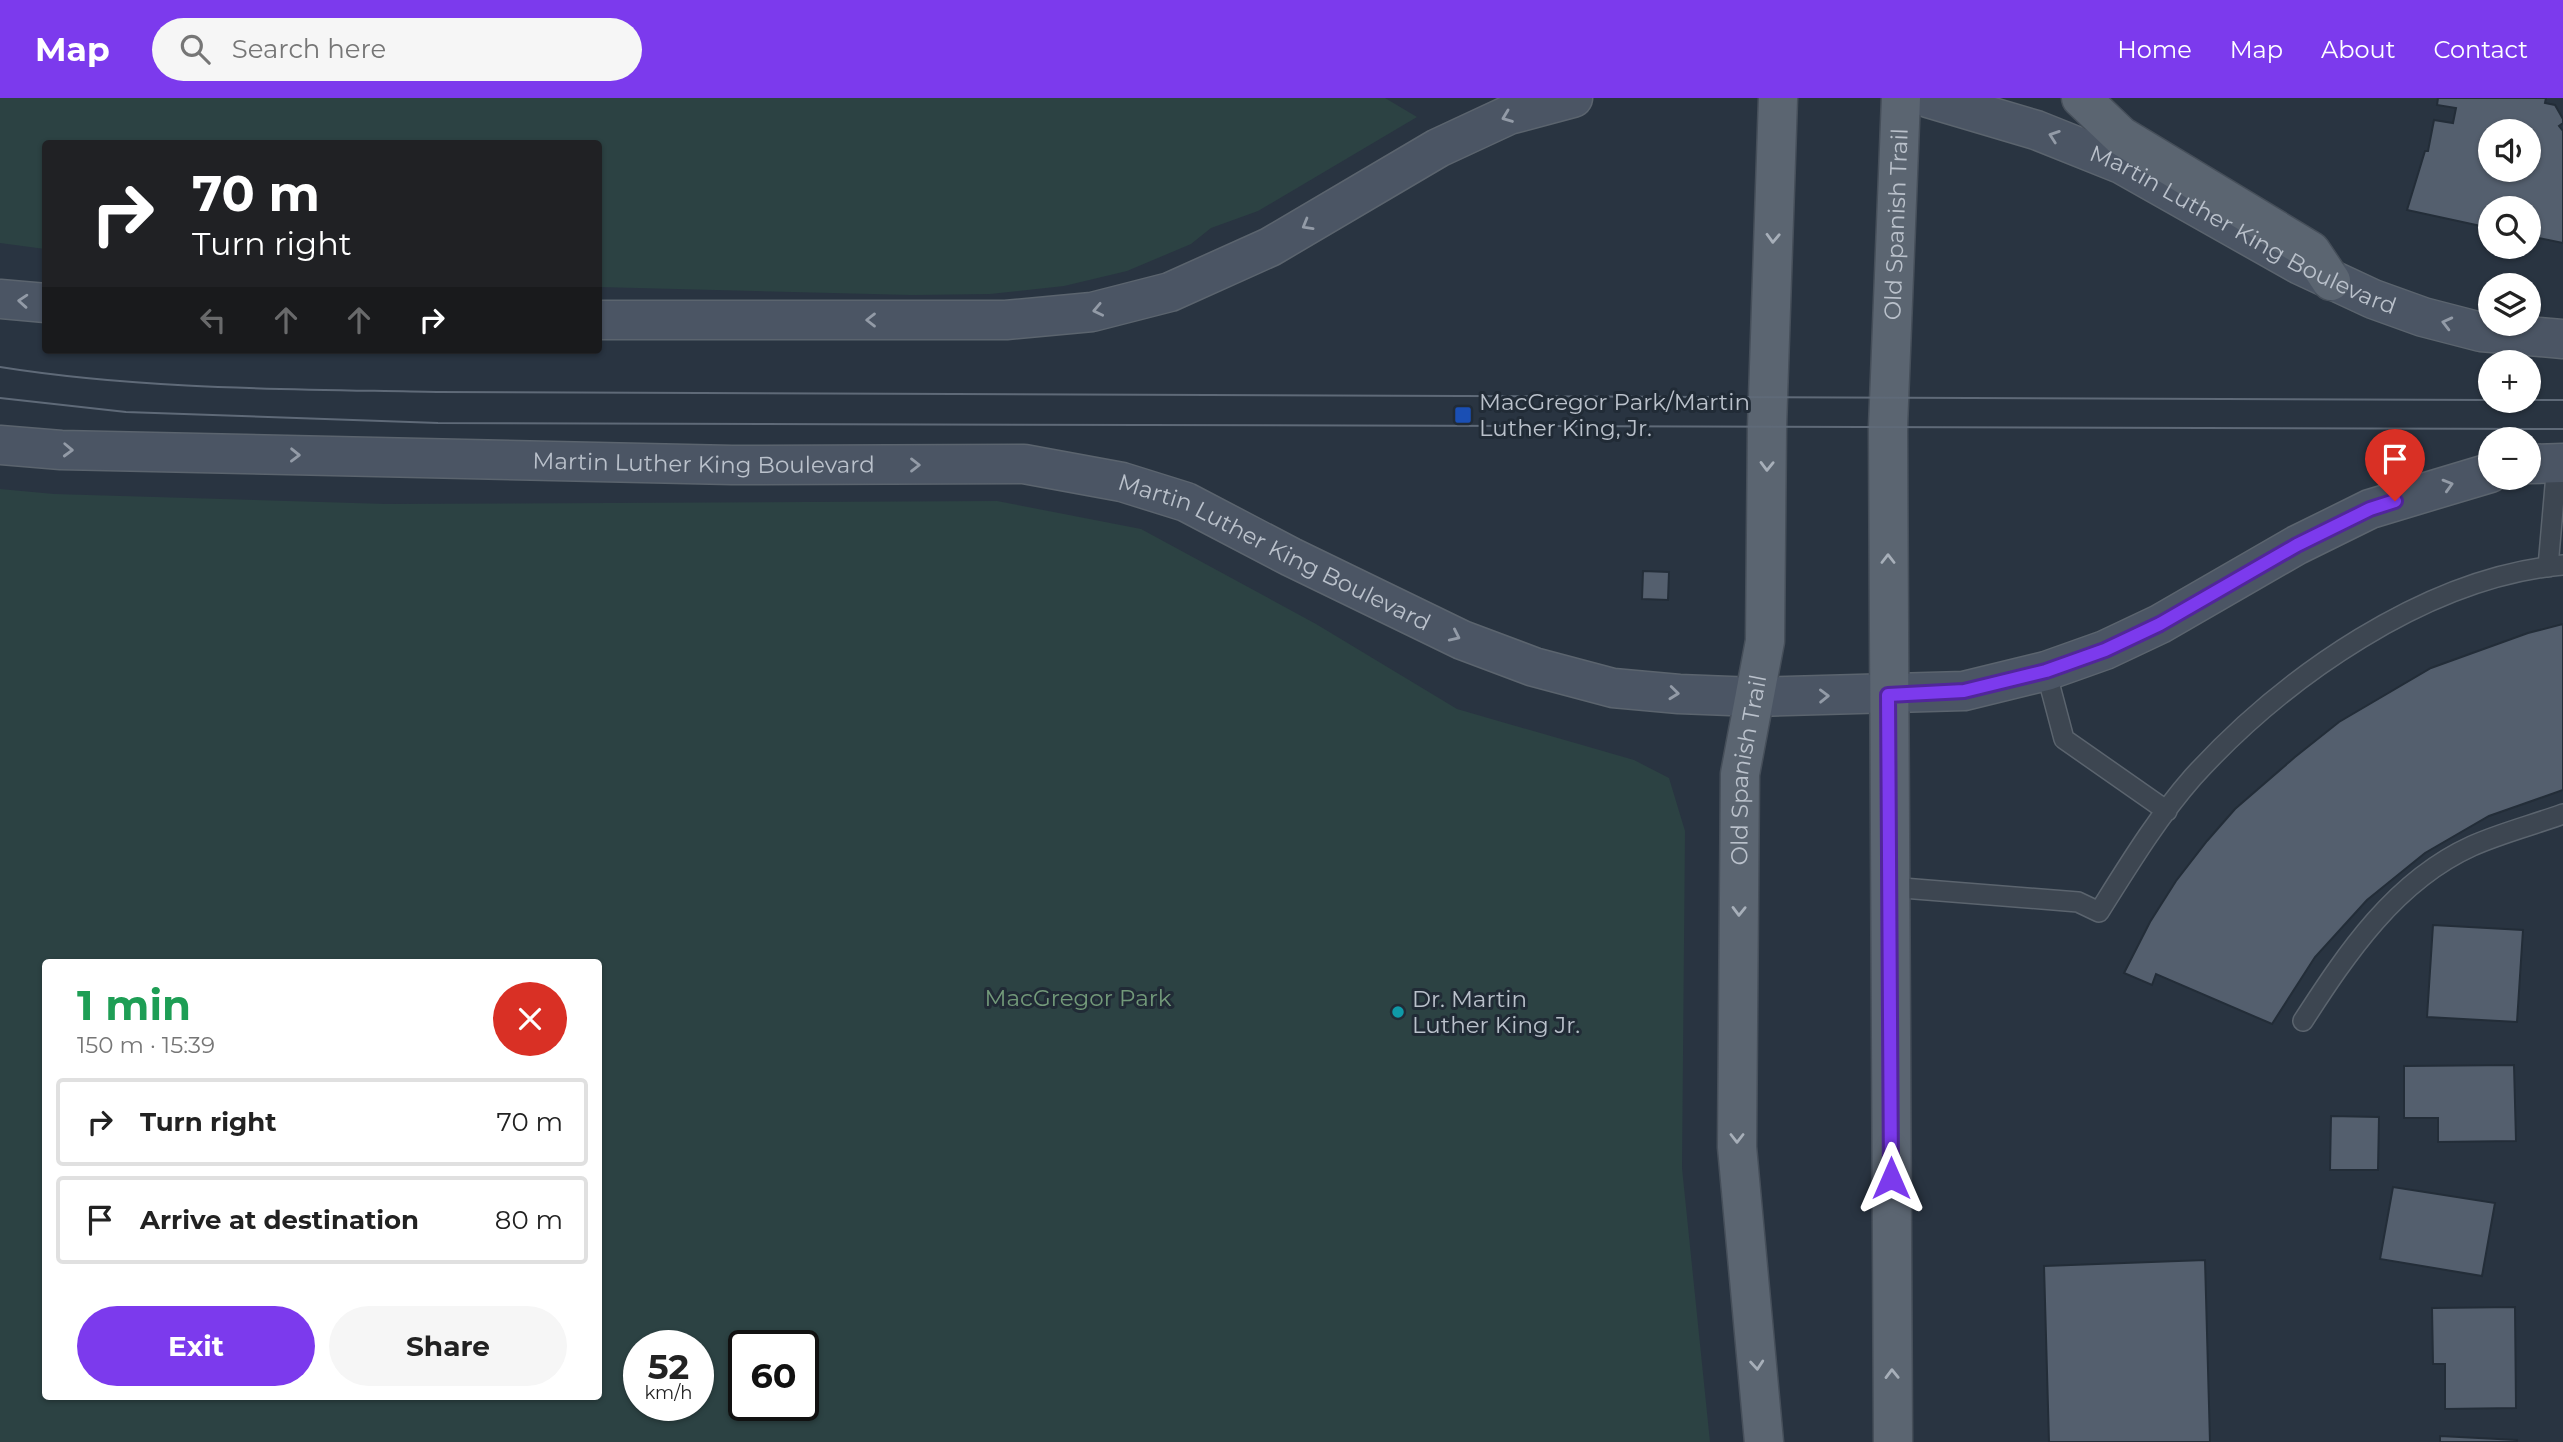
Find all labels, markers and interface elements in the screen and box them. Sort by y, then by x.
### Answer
search box [152,18,642,81]
text: Map [35,29,110,69]
icon: search [176,30,214,68]
text: Search here [232,33,386,65]
text: Home [2117,35,2192,64]
text: Map [2230,35,2283,64]
text: About [2321,35,2395,64]
text: Contact [2433,35,2528,64]
one-way arrow [1501,109,1514,123]
map controls [2478,119,2541,490]
button: sound [2478,119,2541,182]
street label: Old Spanish Trail [1878,128,1914,321]
one-way arrow [2049,130,2061,144]
street label: Martin Luther King Boulevard [2086,139,2400,320]
text: 70 m [192,164,320,223]
icon: right [77,168,168,259]
button: search [2478,196,2541,259]
one-way arrow [1302,217,1315,230]
text: Turn right [192,224,352,263]
one-way arrow [1765,234,1781,244]
button: layers [2478,273,2541,336]
one-way arrow [17,294,28,309]
icon: left [194,301,232,339]
icon: ahead [267,301,305,339]
icon: ahead [340,301,378,339]
icon: right [413,301,451,339]
one-way arrow [1092,302,1104,316]
one-way arrow [865,312,876,328]
one-way arrow [2441,317,2453,331]
button: + [2478,350,2541,413]
place label: MacGregor Park/Martin Luther King, Jr. [1479,388,1750,442]
marker: MacGregor Park/Martin Luther King, Jr. [1453,405,1473,425]
button: − [2478,427,2541,490]
pin [2365,429,2425,501]
icon: arrive [2376,440,2414,478]
one-way arrow [63,442,74,458]
one-way arrow [291,447,301,463]
street label: Martin Luther King Boulevard [532,447,875,479]
one-way arrow [910,457,921,473]
one-way arrow [1759,461,1775,472]
street label: Martin Luther King Boulevard [1115,468,1435,637]
one-way arrow [2441,478,2453,493]
one-way arrow [1880,553,1896,564]
one-way arrow [1448,628,1460,642]
street label: Old Spanish Trail [1725,672,1772,865]
one-way arrow [1668,686,1680,701]
one-way arrow [1820,688,1830,704]
one-way arrow [1731,906,1747,917]
text: 1 min [77,979,191,1031]
button: close [493,982,567,1056]
park label: MacGregor Park [984,984,1172,1012]
place label: Dr. Martin Luther King Jr. [1412,985,1580,1039]
marker: Dr. Martin Luther King Jr. [1390,1004,1406,1020]
text: 150 m · 15:39 [77,1031,215,1059]
icon: right [81,1103,119,1141]
text: Turn right [140,1106,276,1138]
text: 70 m [497,1106,563,1138]
one-way arrow [1729,1134,1745,1144]
position arrow [1854,1141,1928,1215]
icon: arrive [81,1201,119,1239]
text: Arrive at destination [140,1204,419,1236]
text: 80 m [495,1204,563,1236]
button: Exit [77,1306,315,1386]
button: Share [329,1306,567,1386]
speed limit sign: 60 [728,1330,819,1421]
text: 52 [648,1345,689,1388]
one-way arrow [1749,1360,1764,1371]
one-way arrow [1885,1368,1900,1379]
text: km/h [644,1382,693,1404]

